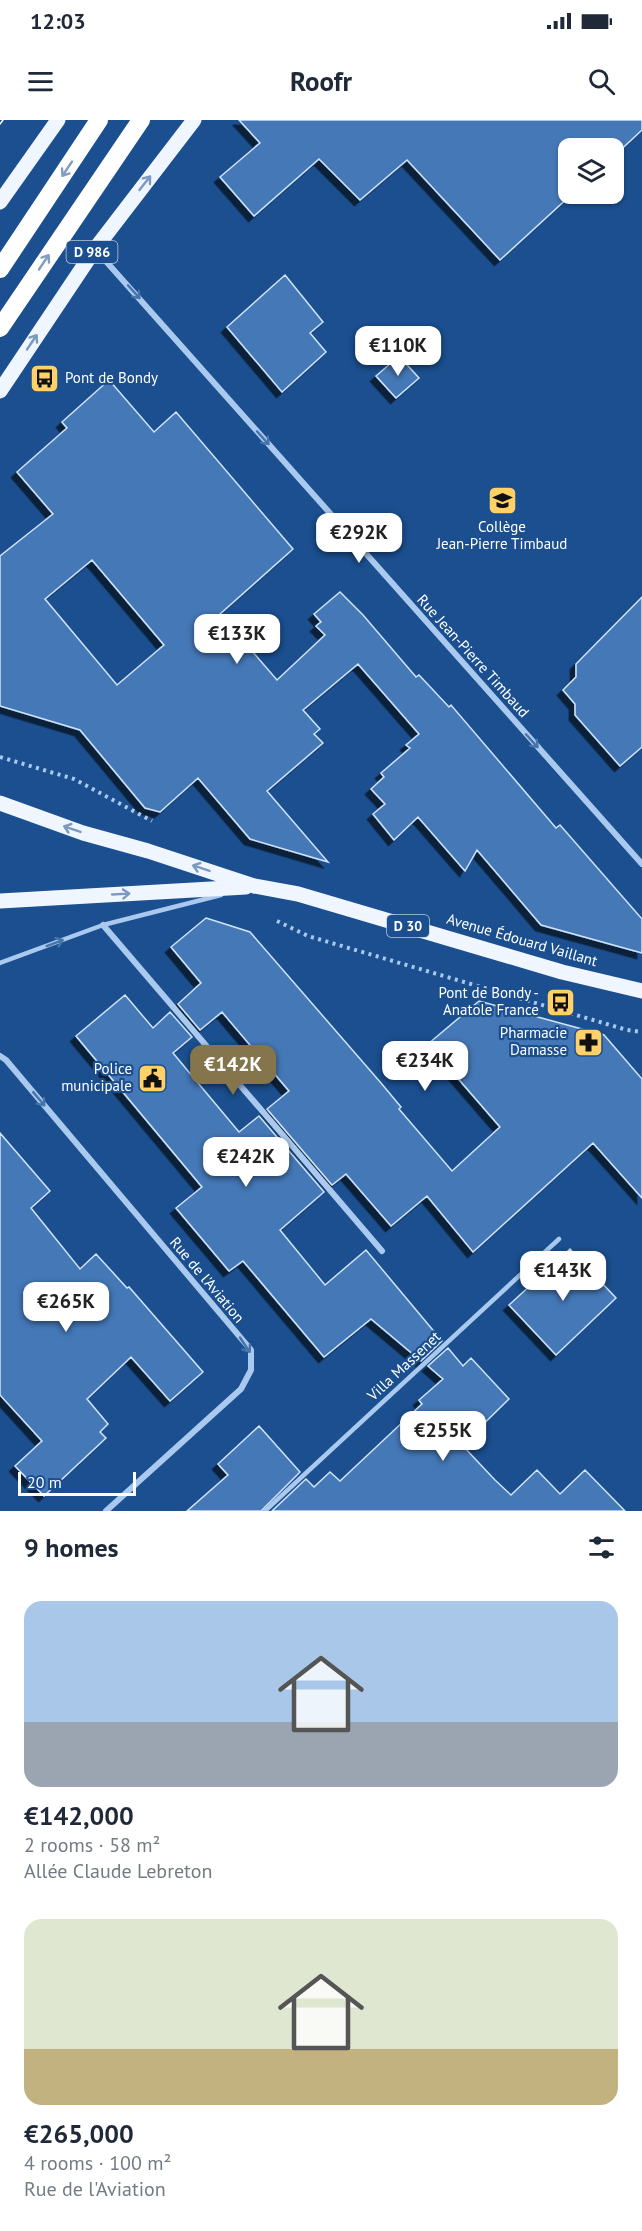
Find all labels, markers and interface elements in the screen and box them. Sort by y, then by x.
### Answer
text: 12:03 [30,7,86,35]
text: Roofr [290,64,352,98]
icon: menu [24,65,57,98]
icon: search [585,65,618,98]
map controls [558,138,624,204]
button: layers [558,138,624,204]
one-way arrow [60,160,73,177]
one-way arrow [139,176,151,192]
road number: D 986 [66,241,118,263]
one-way arrow [38,254,50,270]
one-way arrow [127,285,141,300]
pin: €110K [356,326,440,377]
text: €110K [369,332,427,358]
one-way arrow [26,334,39,351]
bus stop icon: Pont de Bondy [28,362,60,394]
place label: Pont de Bondy [65,368,158,387]
one-way arrow [256,430,270,445]
school or university icon: Collège Jean-Pierre Timbaud [486,484,518,516]
pin: €292K [317,513,401,564]
place label: Collège Jean-Pierre Timbaud [436,517,567,553]
text: €292K [330,519,388,545]
street label: Rue Jean-Pierre Timbaud [413,590,534,721]
pin: €133K [195,614,279,665]
text: €133K [208,620,266,646]
one-way arrow [525,733,539,748]
one-way arrow [63,822,82,833]
one-way arrow [192,862,211,873]
one-way arrow [111,888,131,899]
street label: Avenue Édouard Vaillant [445,909,600,970]
road number: D 30 [387,915,429,937]
one-way arrow [45,936,64,947]
place label: Pont de Bondy - Anatole France [438,983,539,1019]
bus stop icon: Pont de Bondy - Anatole France [544,986,576,1018]
place label: Pharmacie Damasse [500,1023,567,1059]
pharmacy icon: Pharmacie Damasse [572,1026,604,1058]
pin: €234K [383,1041,467,1092]
pin: €142K [191,1045,275,1096]
text: €234K [396,1047,454,1073]
text: €142K [204,1051,262,1077]
place label: Police municipale [61,1059,132,1095]
public building icon: Police municipale [137,1062,169,1094]
one-way arrow [32,1091,46,1106]
pin: €242K [204,1137,288,1188]
text: €242K [217,1143,275,1169]
street label: Rue de l'Aviation [166,1233,249,1326]
pin: €143K [521,1251,605,1302]
text: €143K [534,1257,592,1283]
pin: €265K [24,1282,108,1333]
text: €265K [37,1288,95,1314]
street label: Villa Massenet [362,1327,444,1405]
one-way arrow [239,1337,251,1353]
pin: €255K [401,1411,485,1462]
text: €255K [414,1417,472,1443]
scale bar [18,1469,136,1496]
text: 20 m [27,1472,62,1492]
text: 9 homes [24,1531,119,1564]
icon: filters [585,1531,618,1564]
icon: home [267,1640,375,1748]
text: €142,000 [24,1799,134,1832]
text: 2 rooms · 58 m² [24,1832,160,1858]
text: Allée Claude Lebreton [24,1858,212,1884]
icon: home [267,1958,375,2066]
text: €265,000 [24,2117,134,2150]
text: 4 rooms · 100 m² [24,2150,171,2176]
text: Rue de l'Aviation [24,2176,166,2202]

